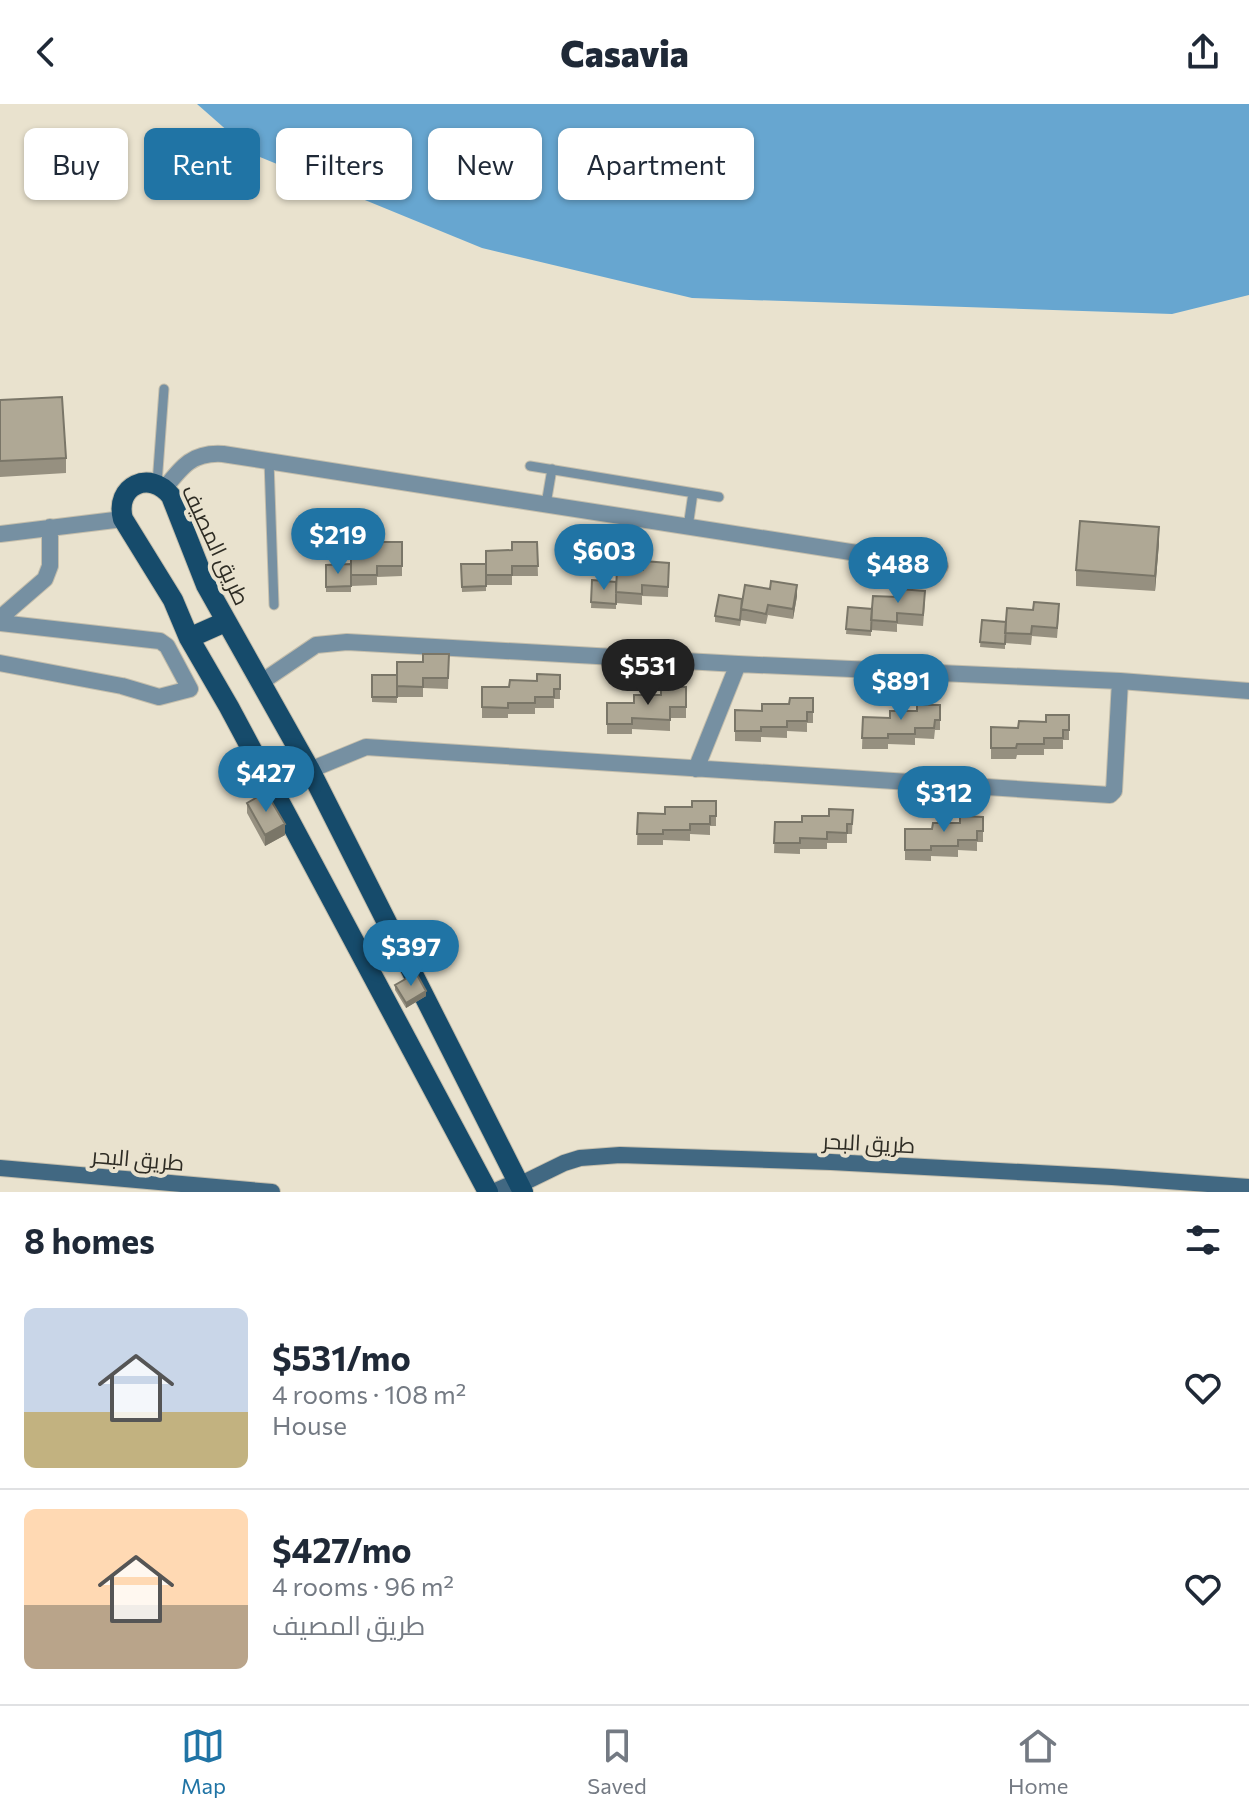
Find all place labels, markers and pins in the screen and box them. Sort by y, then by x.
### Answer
pin: $219 [291,508,385,576]
pin: $603 [557,524,651,592]
pin: $488 [851,537,945,605]
pin: $531 [601,639,695,707]
pin: $891 [854,654,948,722]
pin: $427 [219,746,313,814]
pin: $312 [897,766,991,834]
pin: $397 [364,920,458,988]

